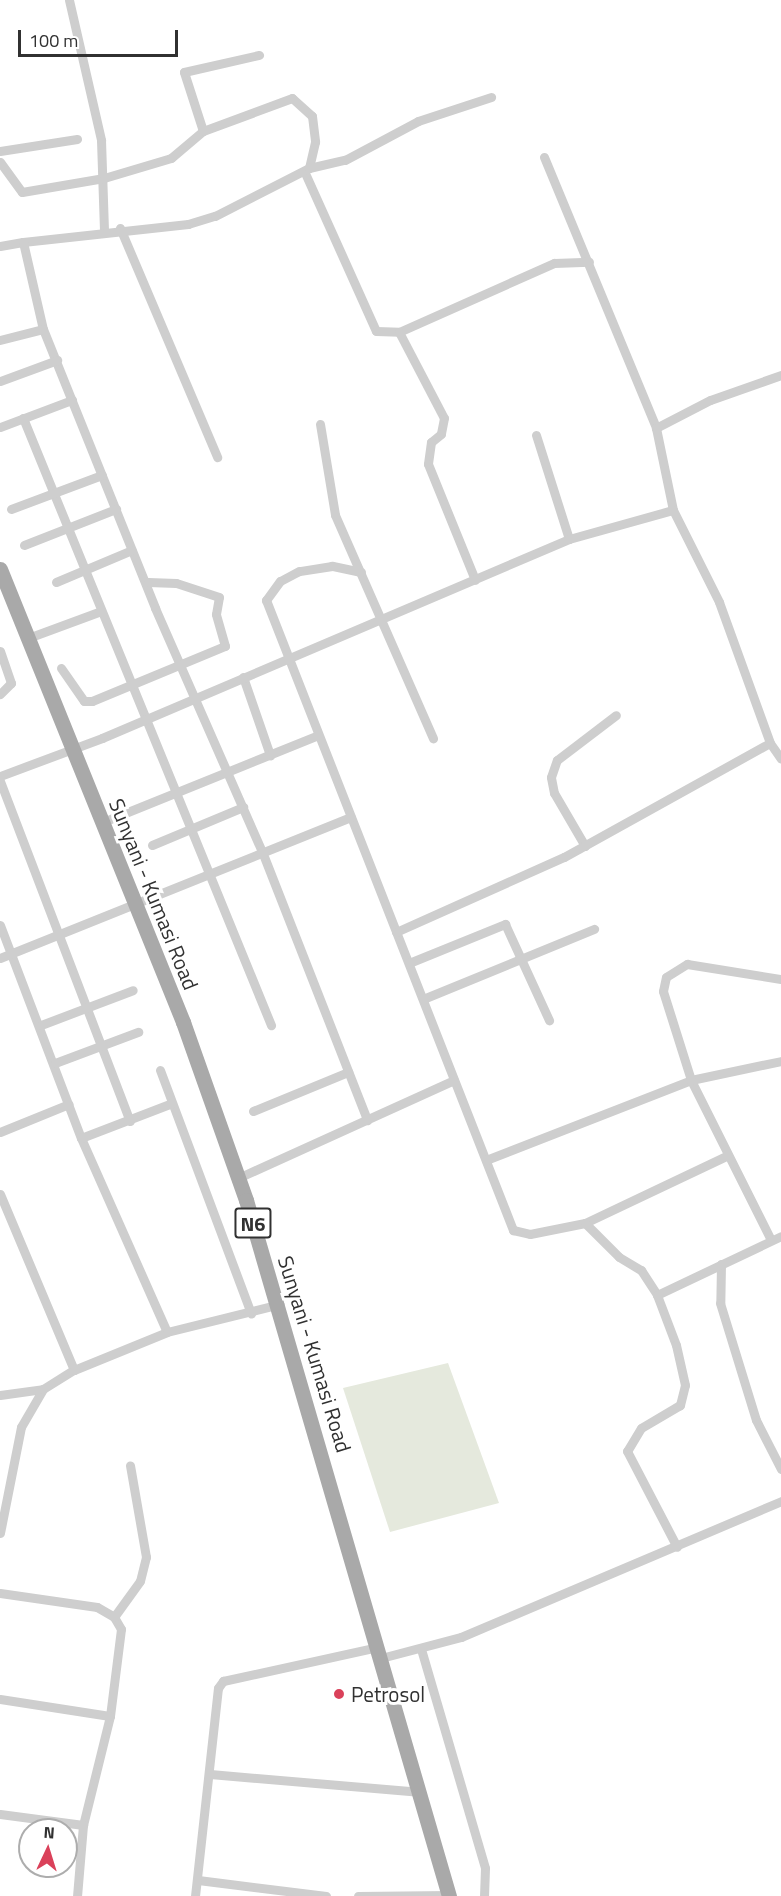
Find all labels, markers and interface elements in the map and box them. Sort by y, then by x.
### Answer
scale bar [21,18,182,56]
text: 100 m [29,27,78,54]
street label: Sunyani - Kumasi Road [104,795,204,993]
road number: N6 [234,1206,272,1240]
street label: Sunyani - Kumasi Road [273,1253,357,1455]
place label: Petrosol [351,1681,425,1707]
marker: Petrosol [332,1687,346,1701]
north arrow [18,1818,78,1878]
text: N [43,1820,55,1844]

